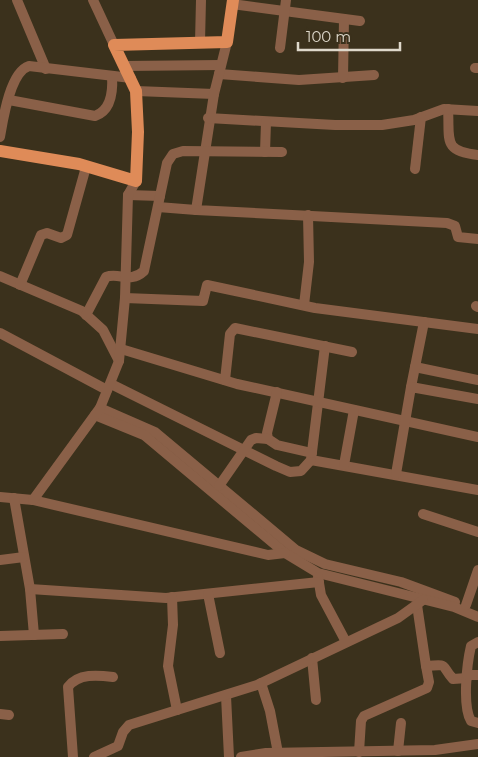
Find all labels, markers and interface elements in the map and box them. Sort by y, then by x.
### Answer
scale bar [298,20,400,52]
text: 100 m [306,27,351,46]

